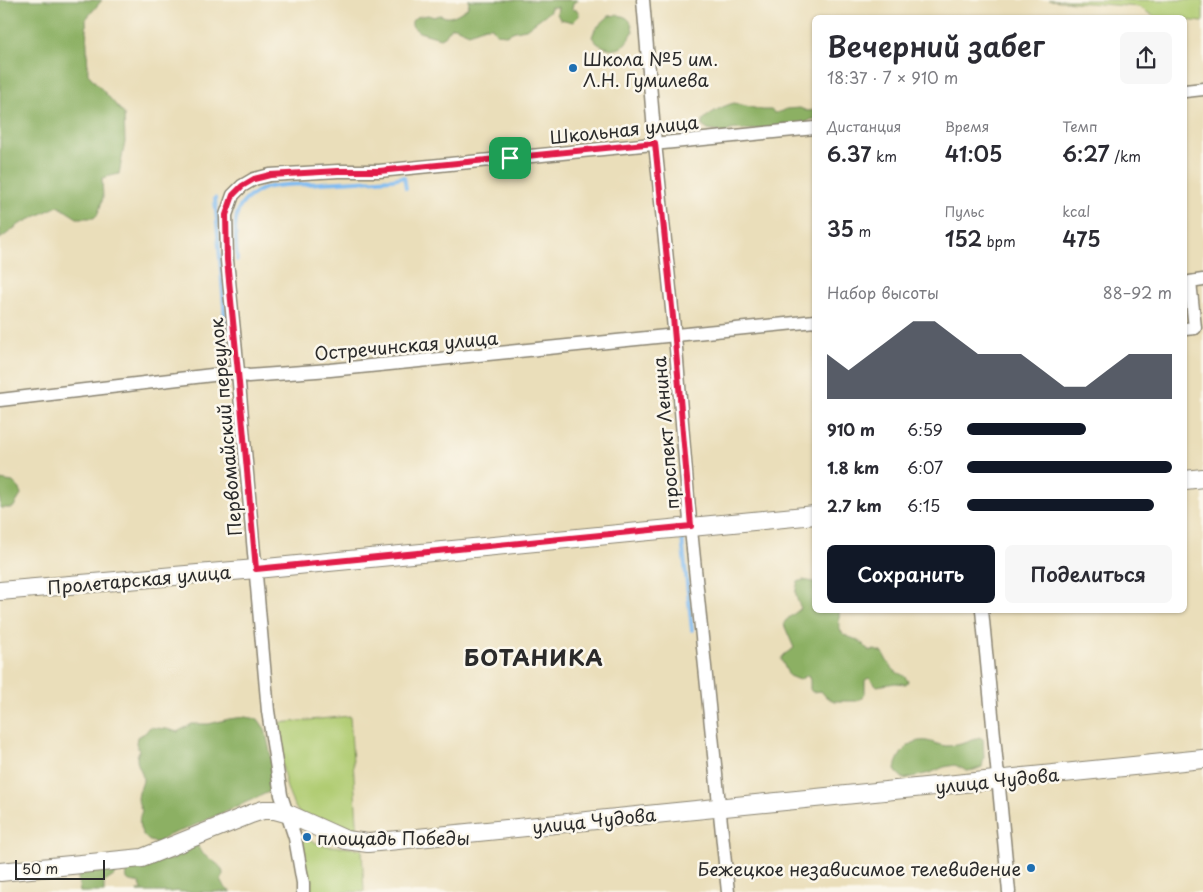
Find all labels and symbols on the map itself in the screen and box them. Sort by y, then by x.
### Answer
place label: Школа №5 им. Л.Н. Гумилева [583,45,718,93]
marker: Школа №5 им. Л.Н. Гумилева [567,62,579,74]
street label: Школьная улица [548,108,700,150]
pin [489,137,531,179]
street label: Первомайский переулок [202,317,248,537]
street label: Остречинская улица [313,323,500,366]
street label: проспект Ленина [645,355,685,511]
street label: Пролетарская улица [46,557,232,600]
district label: БОТАНИКА [464,640,604,673]
street label: улица Чудова [934,760,1061,800]
street label: улица Чудова [531,800,658,840]
place label: площадь Победы [317,824,470,851]
marker: площадь Победы [301,831,313,843]
place label: Бежецкое независимое телевидение [698,855,1021,882]
scale bar [15,857,105,880]
marker: Бежецкое независимое телевидение [1025,862,1037,874]

